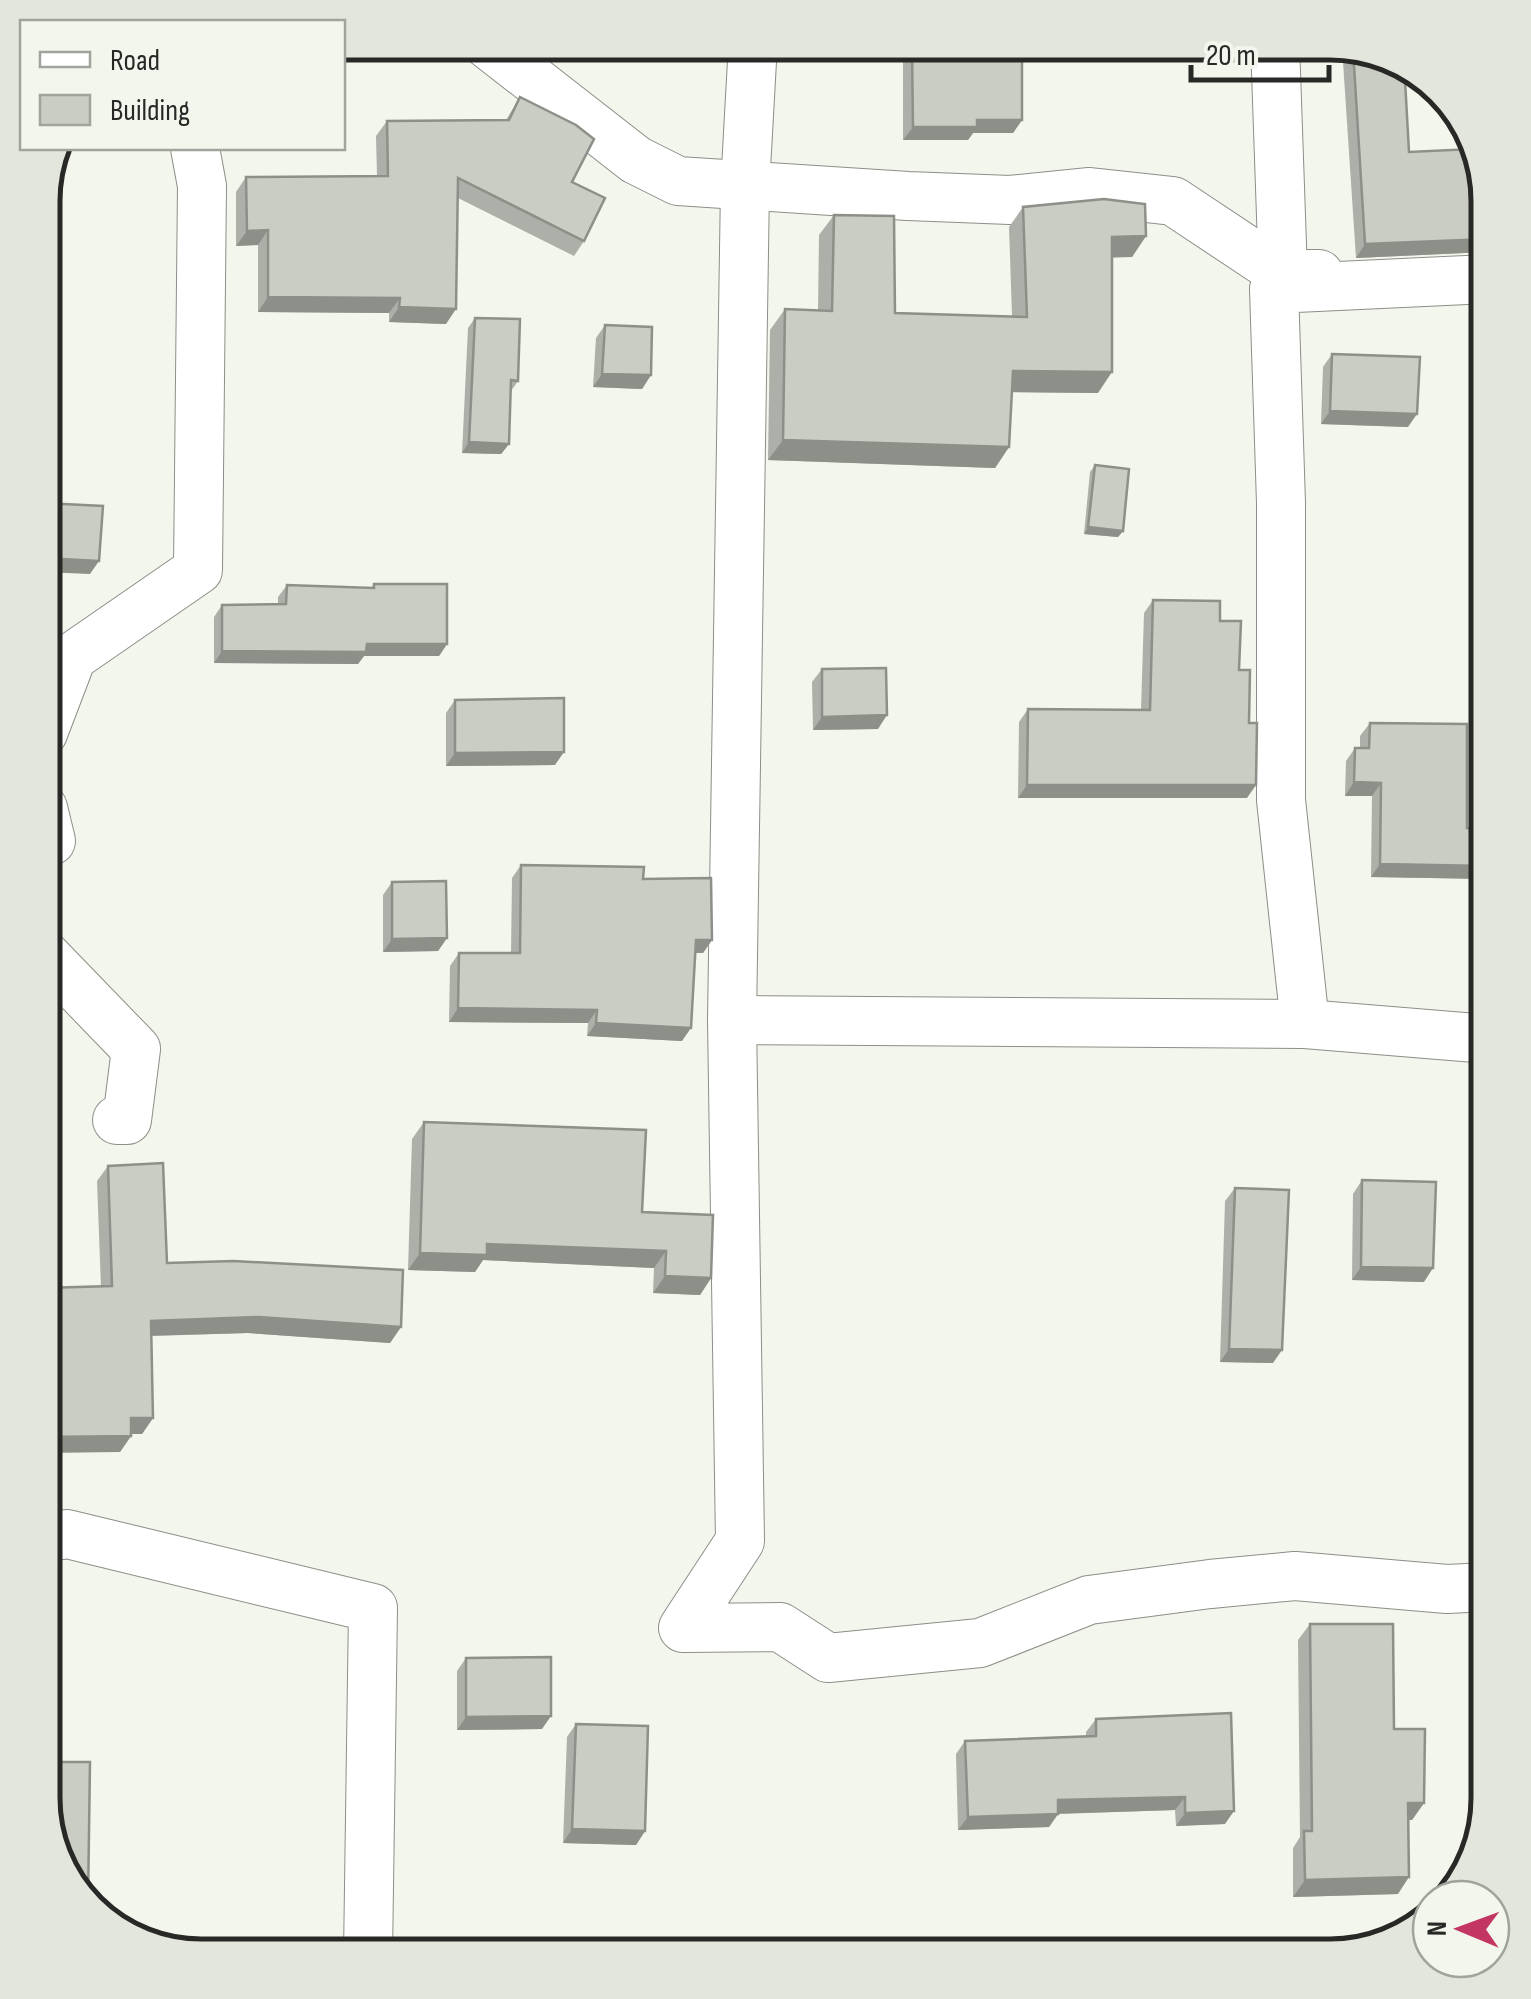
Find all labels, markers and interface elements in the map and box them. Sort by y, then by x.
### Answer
legend [20,20,345,150]
scale bar [1191,20,1328,82]
text: 20 m [1206,38,1256,74]
text: Road [110,43,160,79]
text: Building [110,93,190,129]
north arrow [1411,1879,1511,1979]
text: N [1421,1921,1454,1936]

